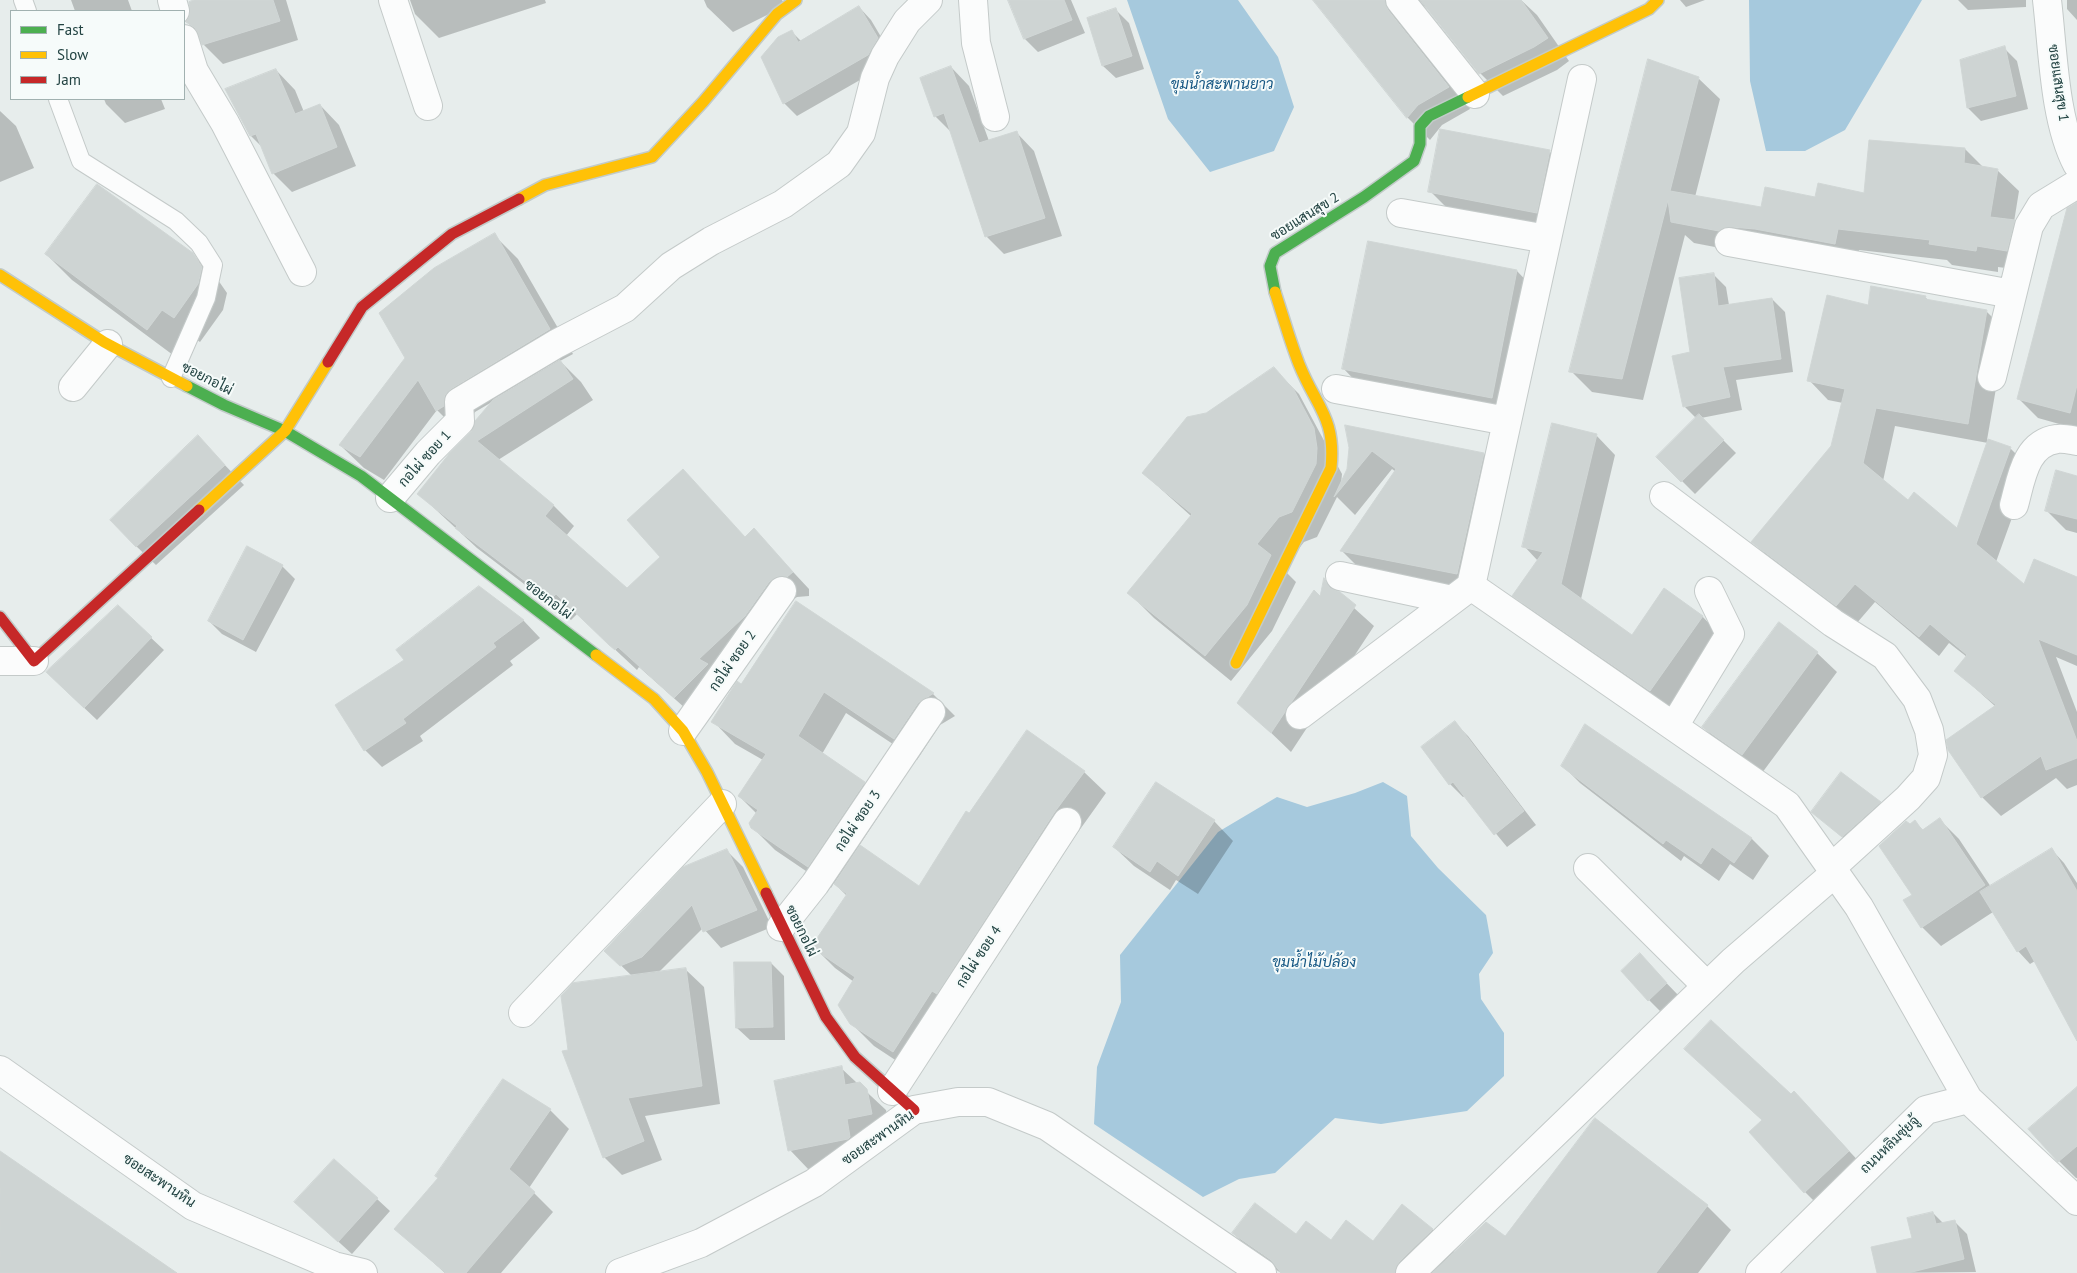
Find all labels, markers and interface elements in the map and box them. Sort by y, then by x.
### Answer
legend [10,10,185,100]
text: Fast [57,20,84,39]
street label: ซอยแสนสุข 1 [2044,43,2072,123]
text: Slow [57,45,88,64]
text: Jam [57,70,81,89]
water label: ขุมน้ำสะพานยาว [1171,76,1273,94]
street label: ซอยแสนสุข 2 [1268,189,1342,245]
street label: ซอยกอไผ่ [179,359,235,399]
street label: กอไผ่ ซอย 1 [395,427,455,491]
street label: ซอยกอไผ่ [521,577,575,623]
street label: กอไผ่ ซอย 2 [706,627,760,695]
street label: กอไผ่ ซอย 3 [831,787,885,855]
street label: ซอยกอไผ่ [781,902,821,960]
street label: กอไผ่ ซอย 4 [953,923,1005,991]
water label: ขุมน้ำไม้ปล้อง [1272,954,1356,972]
street label: ซอยสะพานหิน [839,1107,917,1169]
street label: ถนนหลิมซุ่ยจู้ [1857,1113,1923,1177]
street label: ซอยสะพานหิน [119,1151,199,1211]

